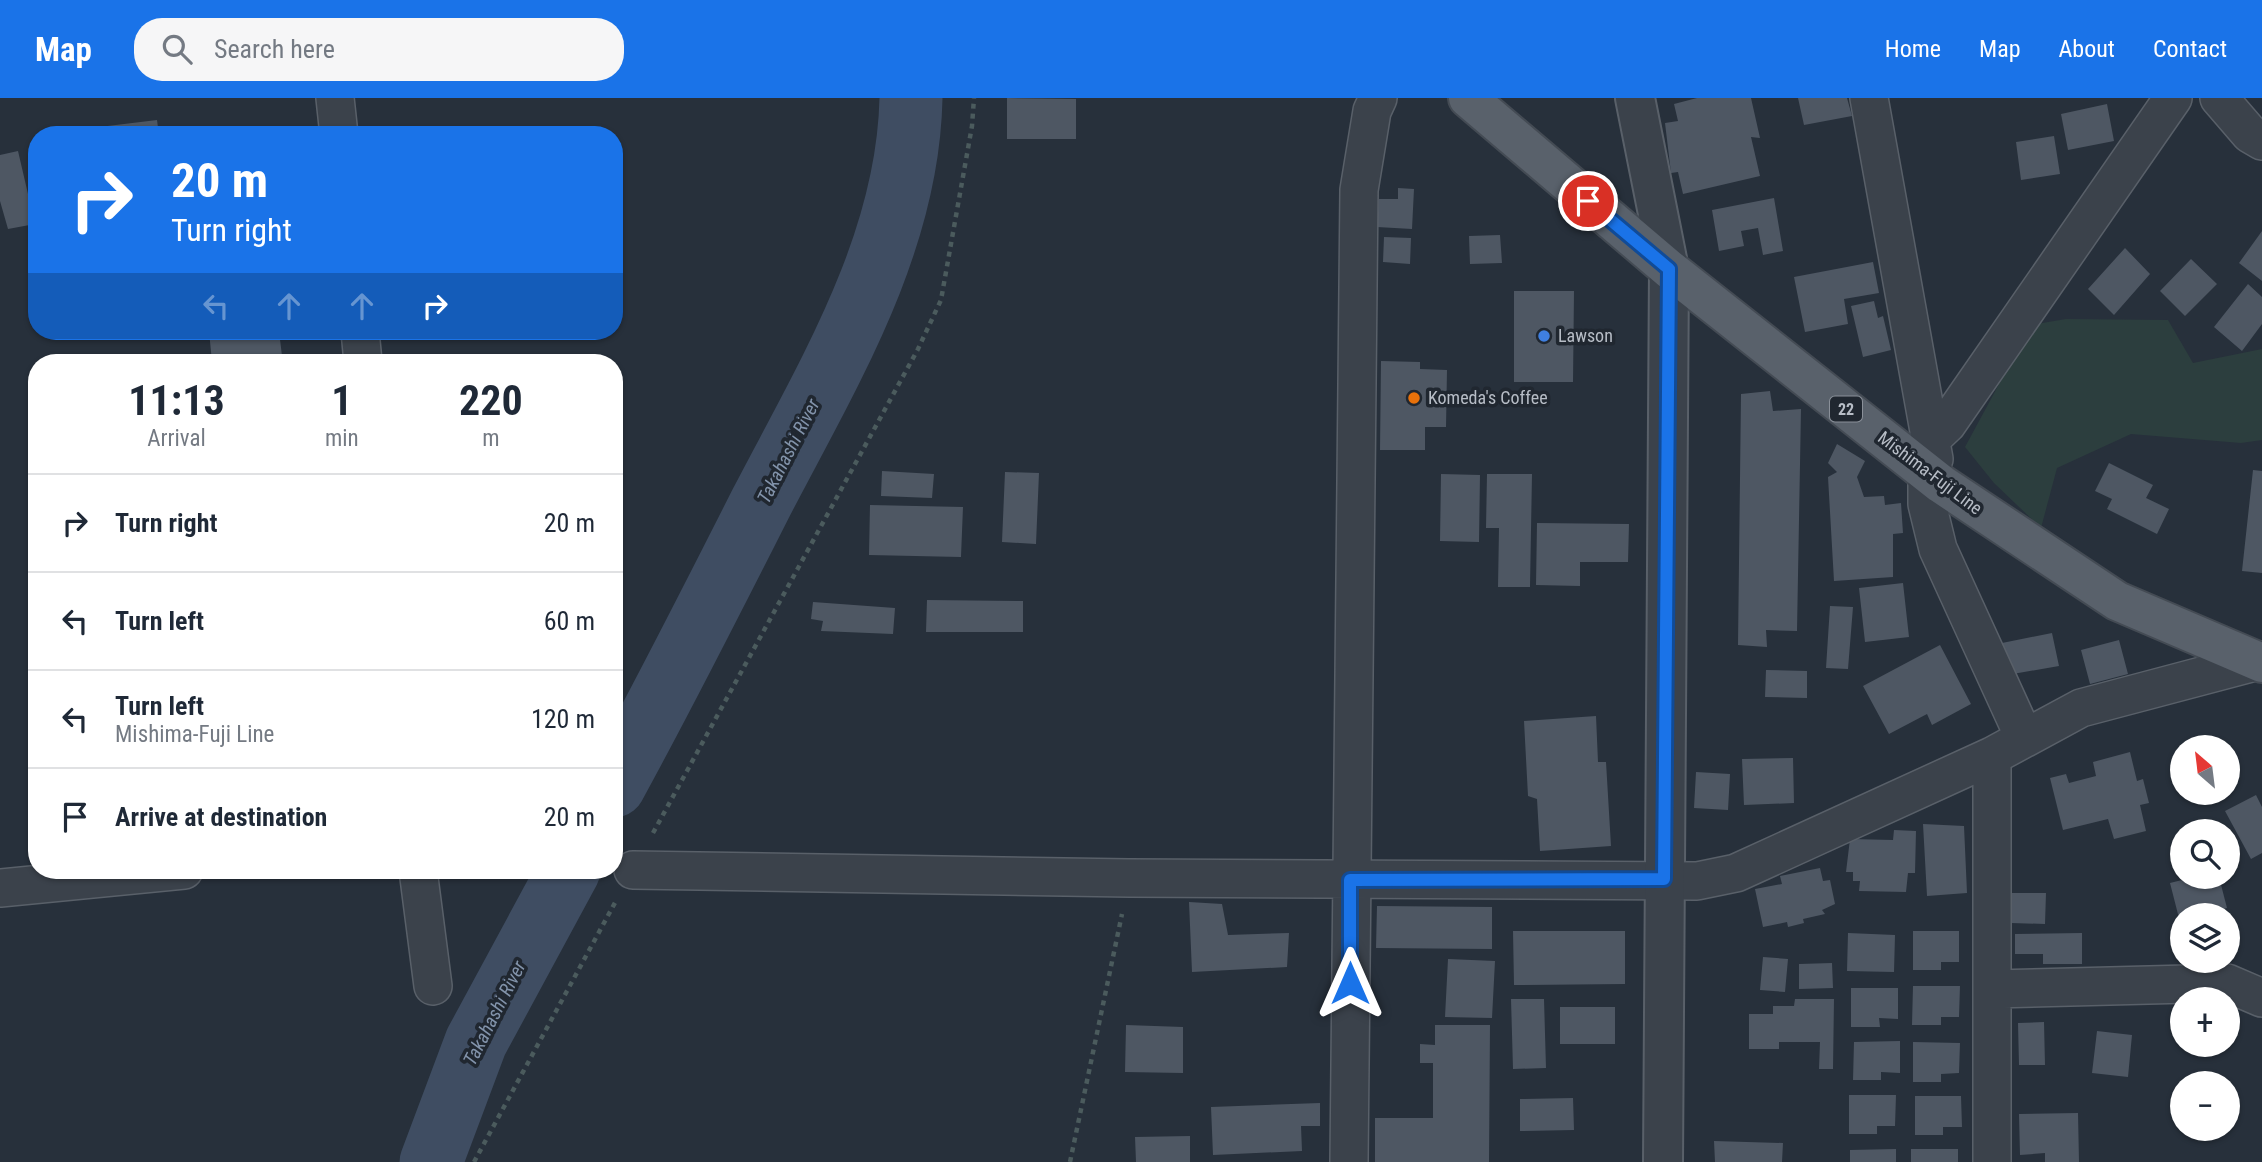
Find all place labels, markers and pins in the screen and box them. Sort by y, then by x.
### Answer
pin [1558,171,1618,231]
place label: Lawson [1558,325,1613,346]
marker: Lawson [1536,328,1552,344]
place label: Komeda's Coffee [1428,387,1548,408]
marker: Komeda's Coffee [1406,390,1422,406]

